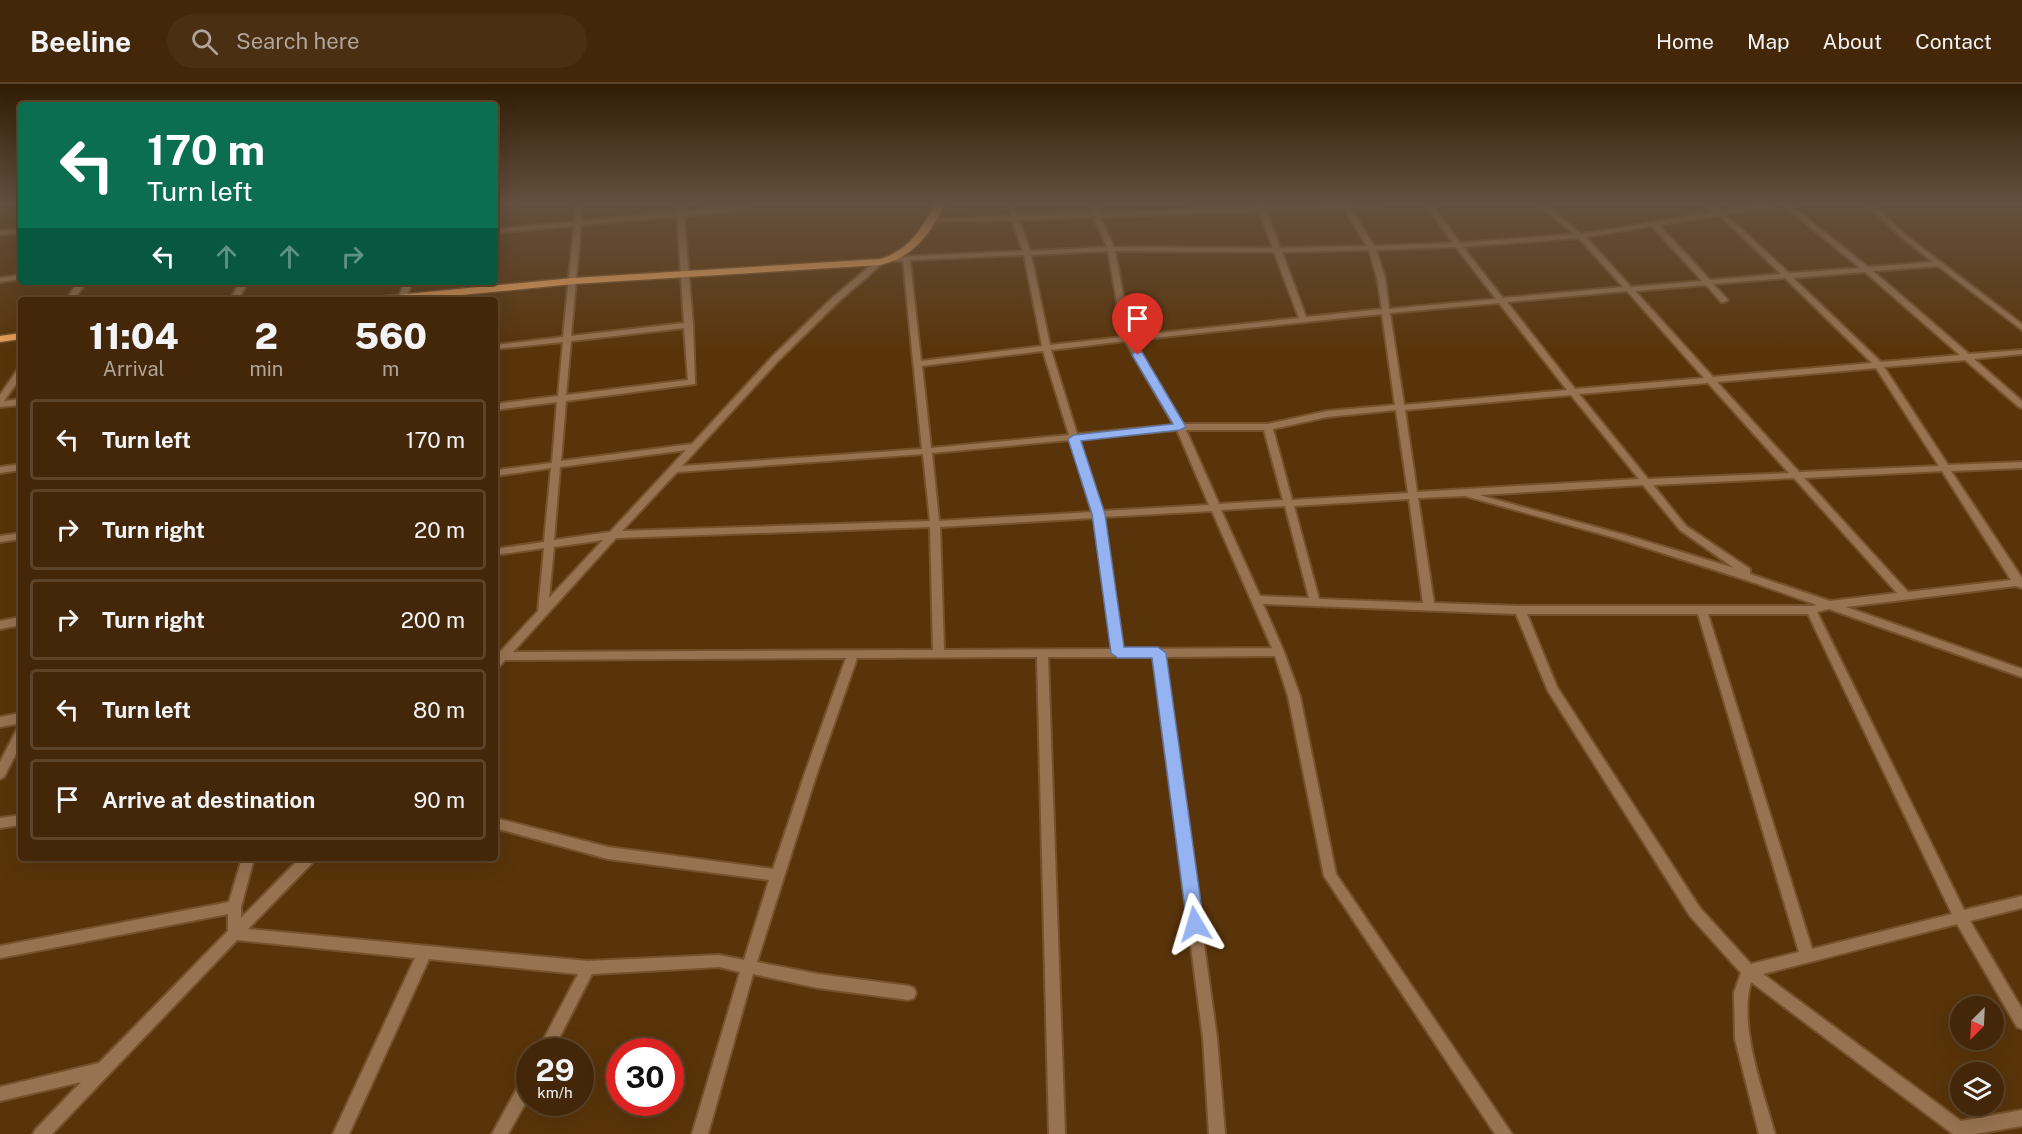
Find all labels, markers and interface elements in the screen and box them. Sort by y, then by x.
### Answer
search box [167,14,587,68]
text: Beeline [30,25,131,58]
icon: search [188,25,221,58]
text: Search here [236,28,360,54]
text: Home [1656,29,1714,54]
text: Map [1747,29,1790,54]
text: About [1823,29,1882,54]
text: Contact [1915,29,1992,54]
text: 170 m [147,125,265,174]
icon: left [48,126,126,204]
text: Turn left [147,175,253,207]
icon: left [147,240,180,273]
icon: ahead [210,240,243,273]
icon: ahead [273,240,306,273]
icon: right [336,240,369,273]
pin [1112,293,1163,355]
icon: arrive [1121,302,1154,335]
text: 11:04 [89,315,179,357]
text: 2 [255,315,278,357]
text: 560 [354,315,427,357]
text: Arrival [103,357,165,381]
text: min [249,357,283,381]
text: m [382,357,399,381]
icon: left [51,423,84,456]
text: Turn left [102,427,191,453]
text: 170 m [405,427,465,453]
icon: right [51,513,84,546]
text: Turn right [102,517,205,543]
text: 20 m [414,517,465,543]
icon: right [51,603,84,636]
text: Turn right [102,607,205,633]
text: 200 m [401,607,465,633]
icon: left [51,693,84,726]
text: Turn left [102,697,191,723]
text: 80 m [413,697,465,723]
icon: arrive [51,783,84,816]
text: Arrive at destination [102,787,315,813]
text: 90 m [414,787,465,813]
position arrow [1163,892,1227,956]
north arrow [1950,996,2004,1050]
map controls [1950,996,2004,1116]
speed limit sign: 30 [606,1038,684,1116]
text: 29 [536,1052,574,1088]
button: layers [1950,1062,2004,1116]
text: km/h [537,1084,573,1101]

